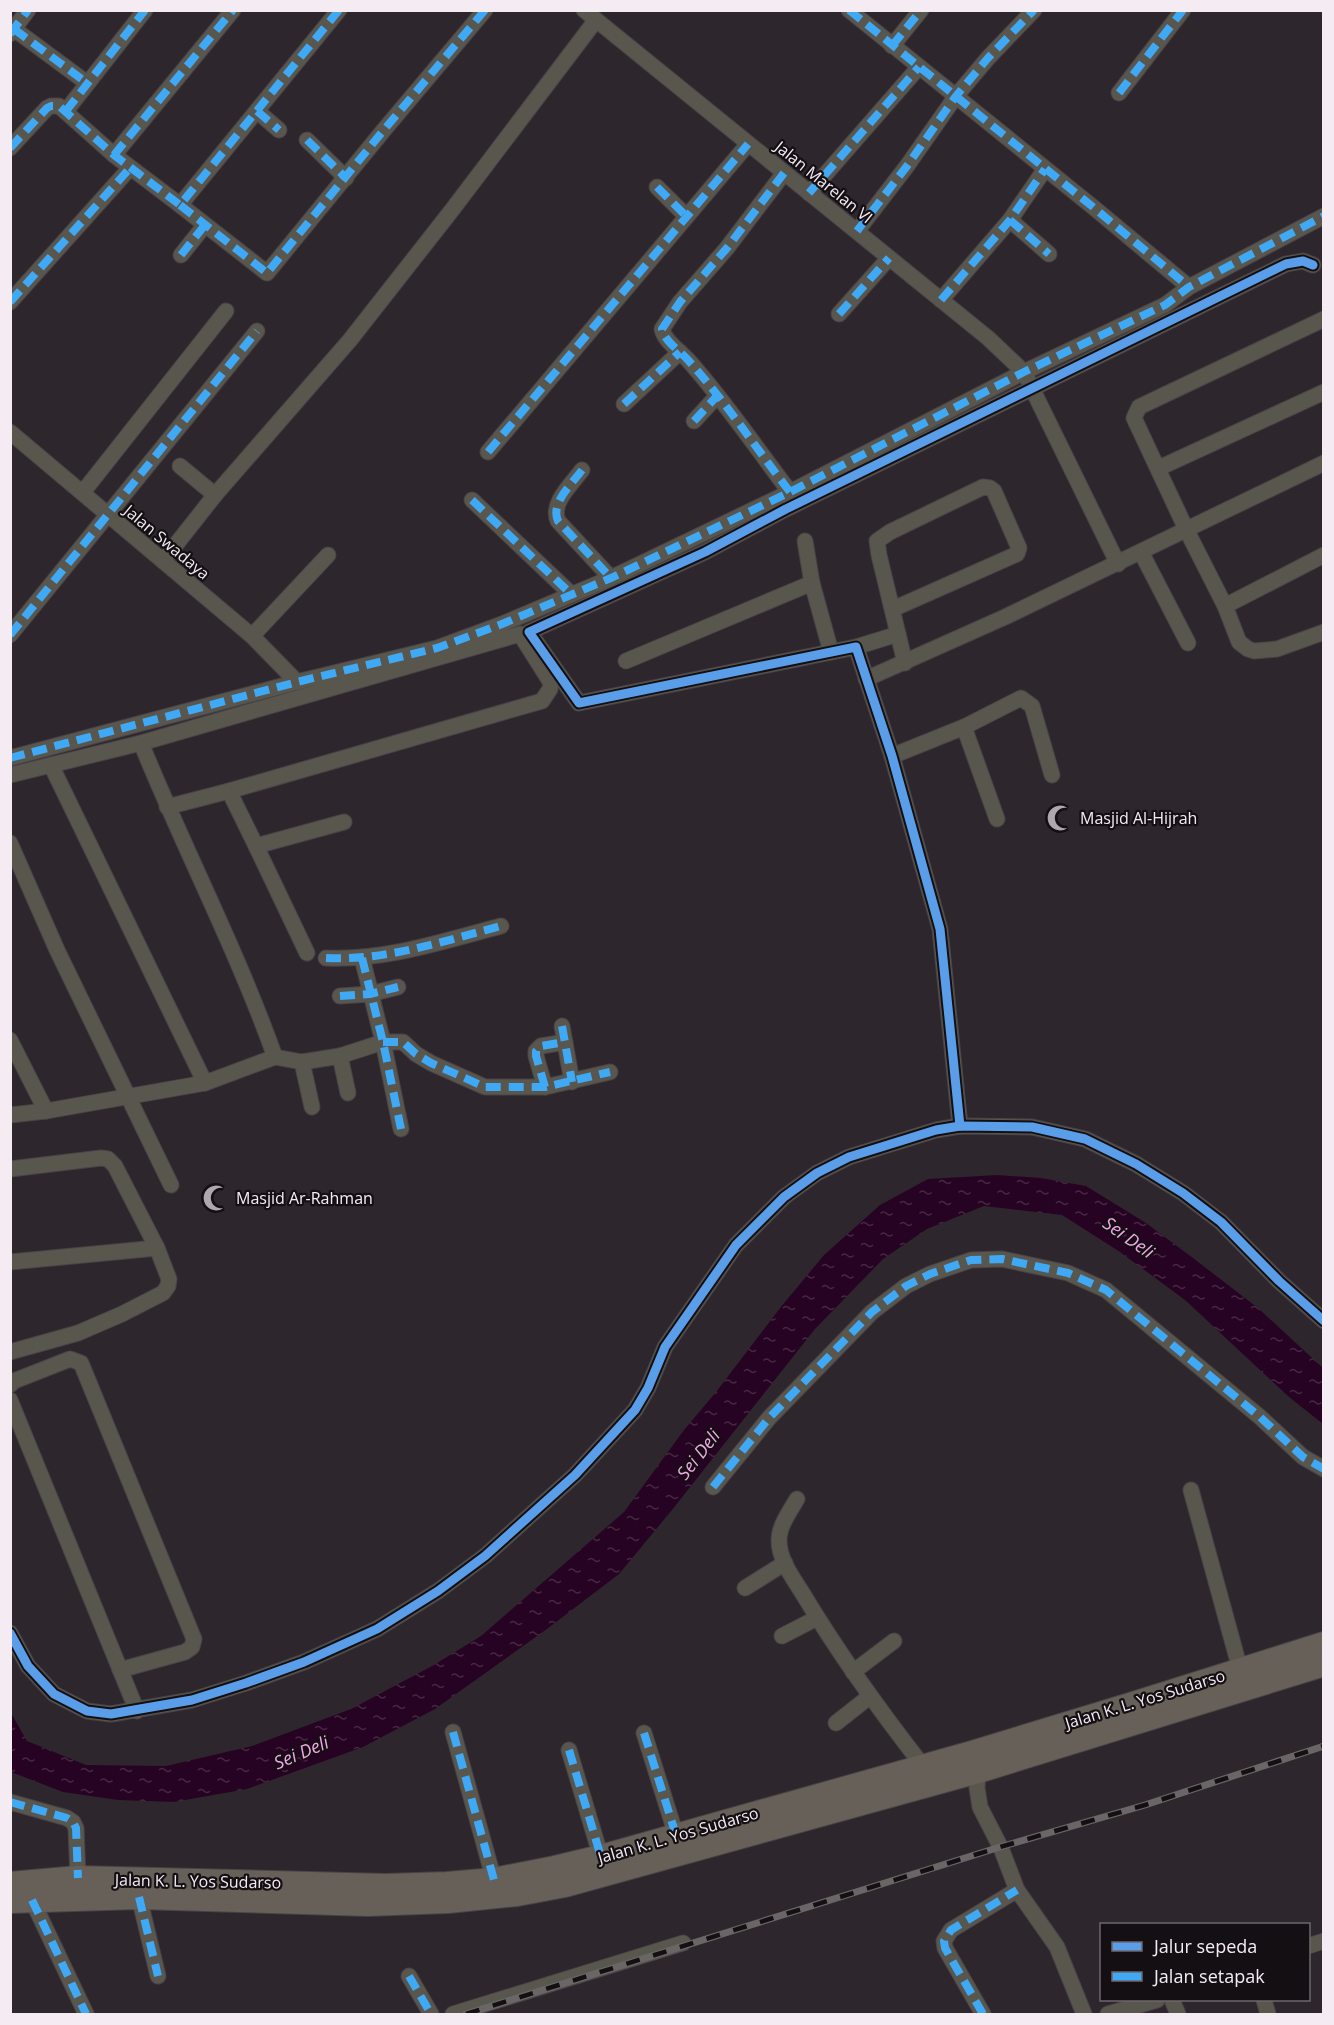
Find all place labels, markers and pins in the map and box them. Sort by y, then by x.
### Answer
mosque icon: Masjid Al-Hijrah [1045,803,1075,833]
place label: Masjid Al-Hijrah [1080,807,1197,829]
mosque icon: Masjid Ar-Rahman [201,1183,231,1213]
place label: Masjid Ar-Rahman [236,1187,373,1209]

